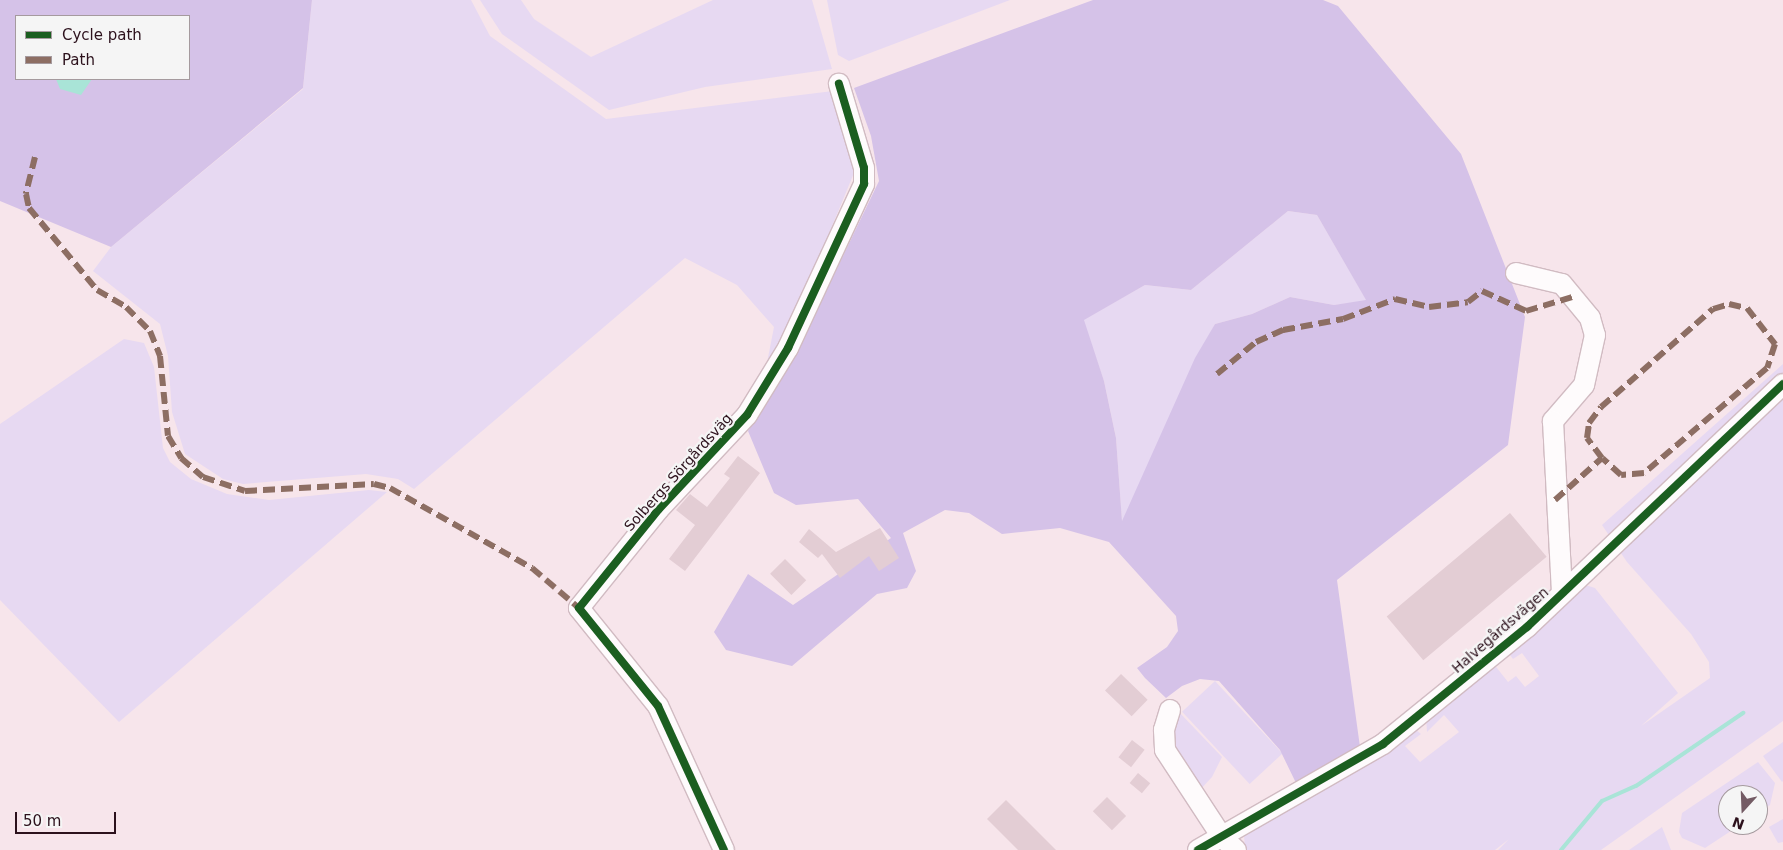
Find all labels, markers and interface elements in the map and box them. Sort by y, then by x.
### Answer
legend [15,15,190,80]
text: Cycle path [62,26,142,44]
text: Path [62,51,95,69]
street label: Solbergs Sörgårdsväg [621,410,735,534]
street label: Halvegårdsvägen [1448,584,1552,676]
north arrow [1718,785,1768,835]
scale bar [18,802,119,834]
text: 50 m [23,812,61,830]
text: N [1730,814,1746,833]

